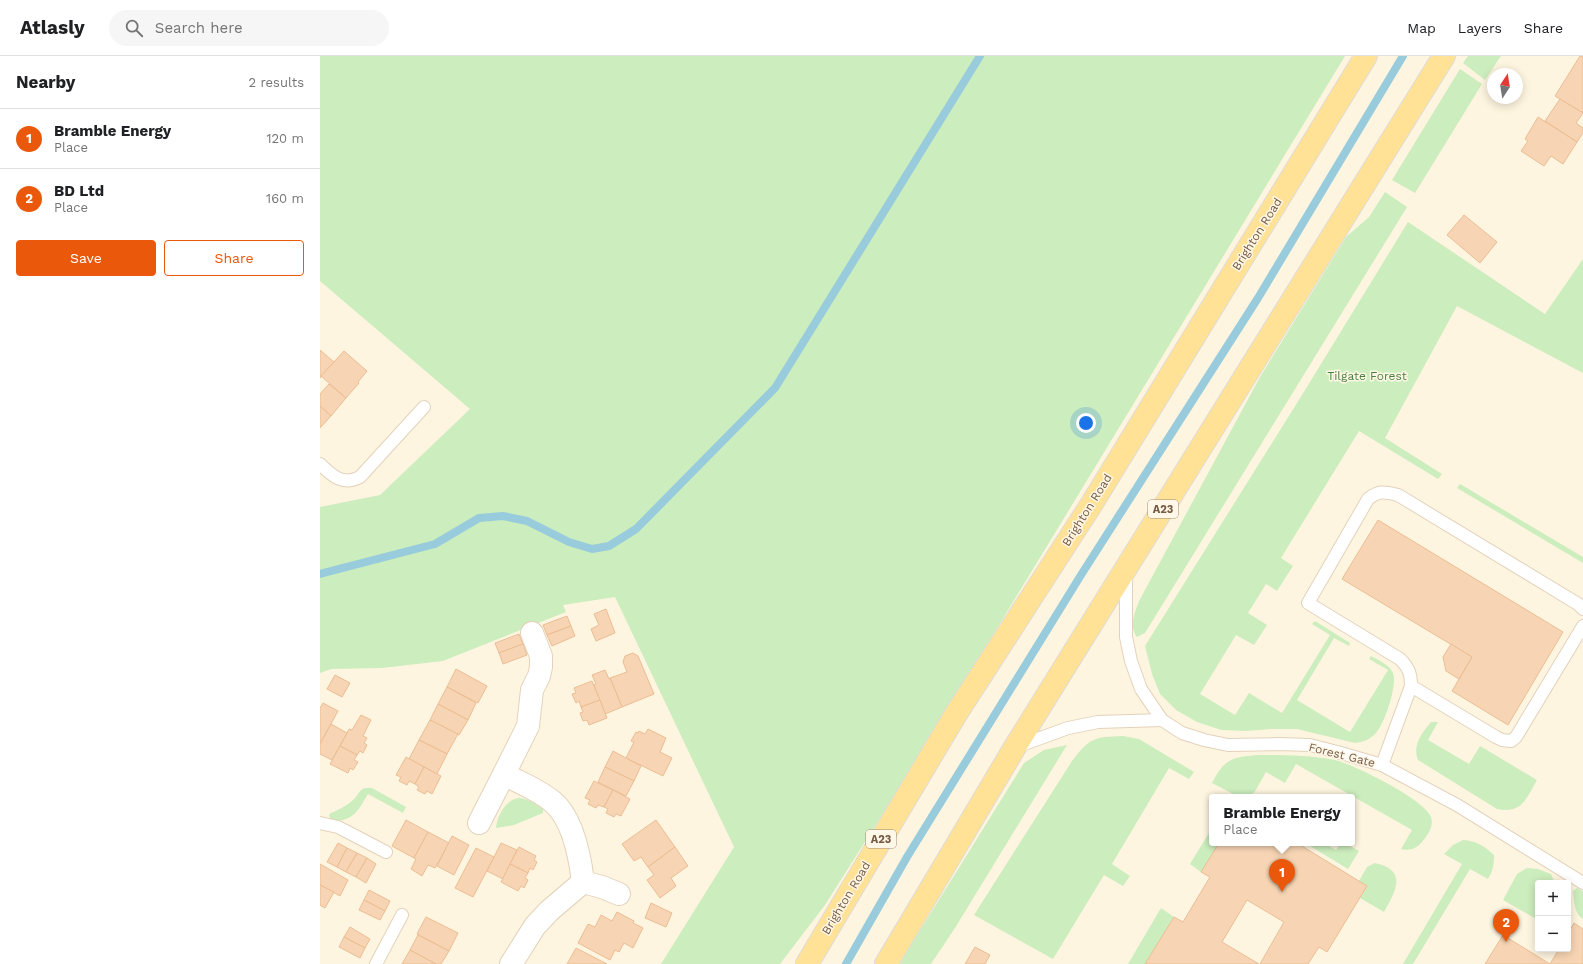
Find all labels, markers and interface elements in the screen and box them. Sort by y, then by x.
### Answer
search box [109,10,389,46]
text: Atlasly [20,16,85,39]
icon: search [123,17,145,39]
text: Search here [155,19,243,37]
text: Map [1407,20,1436,36]
text: Layers [1458,20,1502,36]
text: Share [1524,20,1563,36]
north arrow [1487,68,1523,104]
text: Nearby [16,72,75,92]
text: 2 results [249,75,304,90]
text: Bramble Energy [54,122,171,140]
text: 1 [26,131,32,146]
text: 120 m [266,131,304,146]
text: Place [54,140,88,155]
text: BD Ltd [54,182,104,200]
text: 2 [25,191,33,206]
text: 160 m [266,191,304,206]
street label: Brighton Road [1229,195,1285,273]
text: Place [54,200,88,215]
button: Save [16,240,156,276]
button: Share [164,240,304,276]
park label: Tilgate Forest [1327,369,1407,383]
your location [1076,413,1096,433]
street label: Brighton Road [1059,471,1115,549]
road number: A23 [1148,500,1178,518]
street label: Forest Gate [1307,740,1377,770]
popup [1209,794,1355,846]
text: Bramble Energy [1223,804,1341,822]
text: Place [1223,822,1257,837]
road number: A23 [866,830,896,848]
street label: Brighton Road [819,859,873,937]
pin: 1 [1269,859,1295,892]
map controls [1535,880,1571,952]
button: + [1535,880,1571,916]
pin: 2 [1493,909,1519,942]
button: − [1535,916,1571,952]

